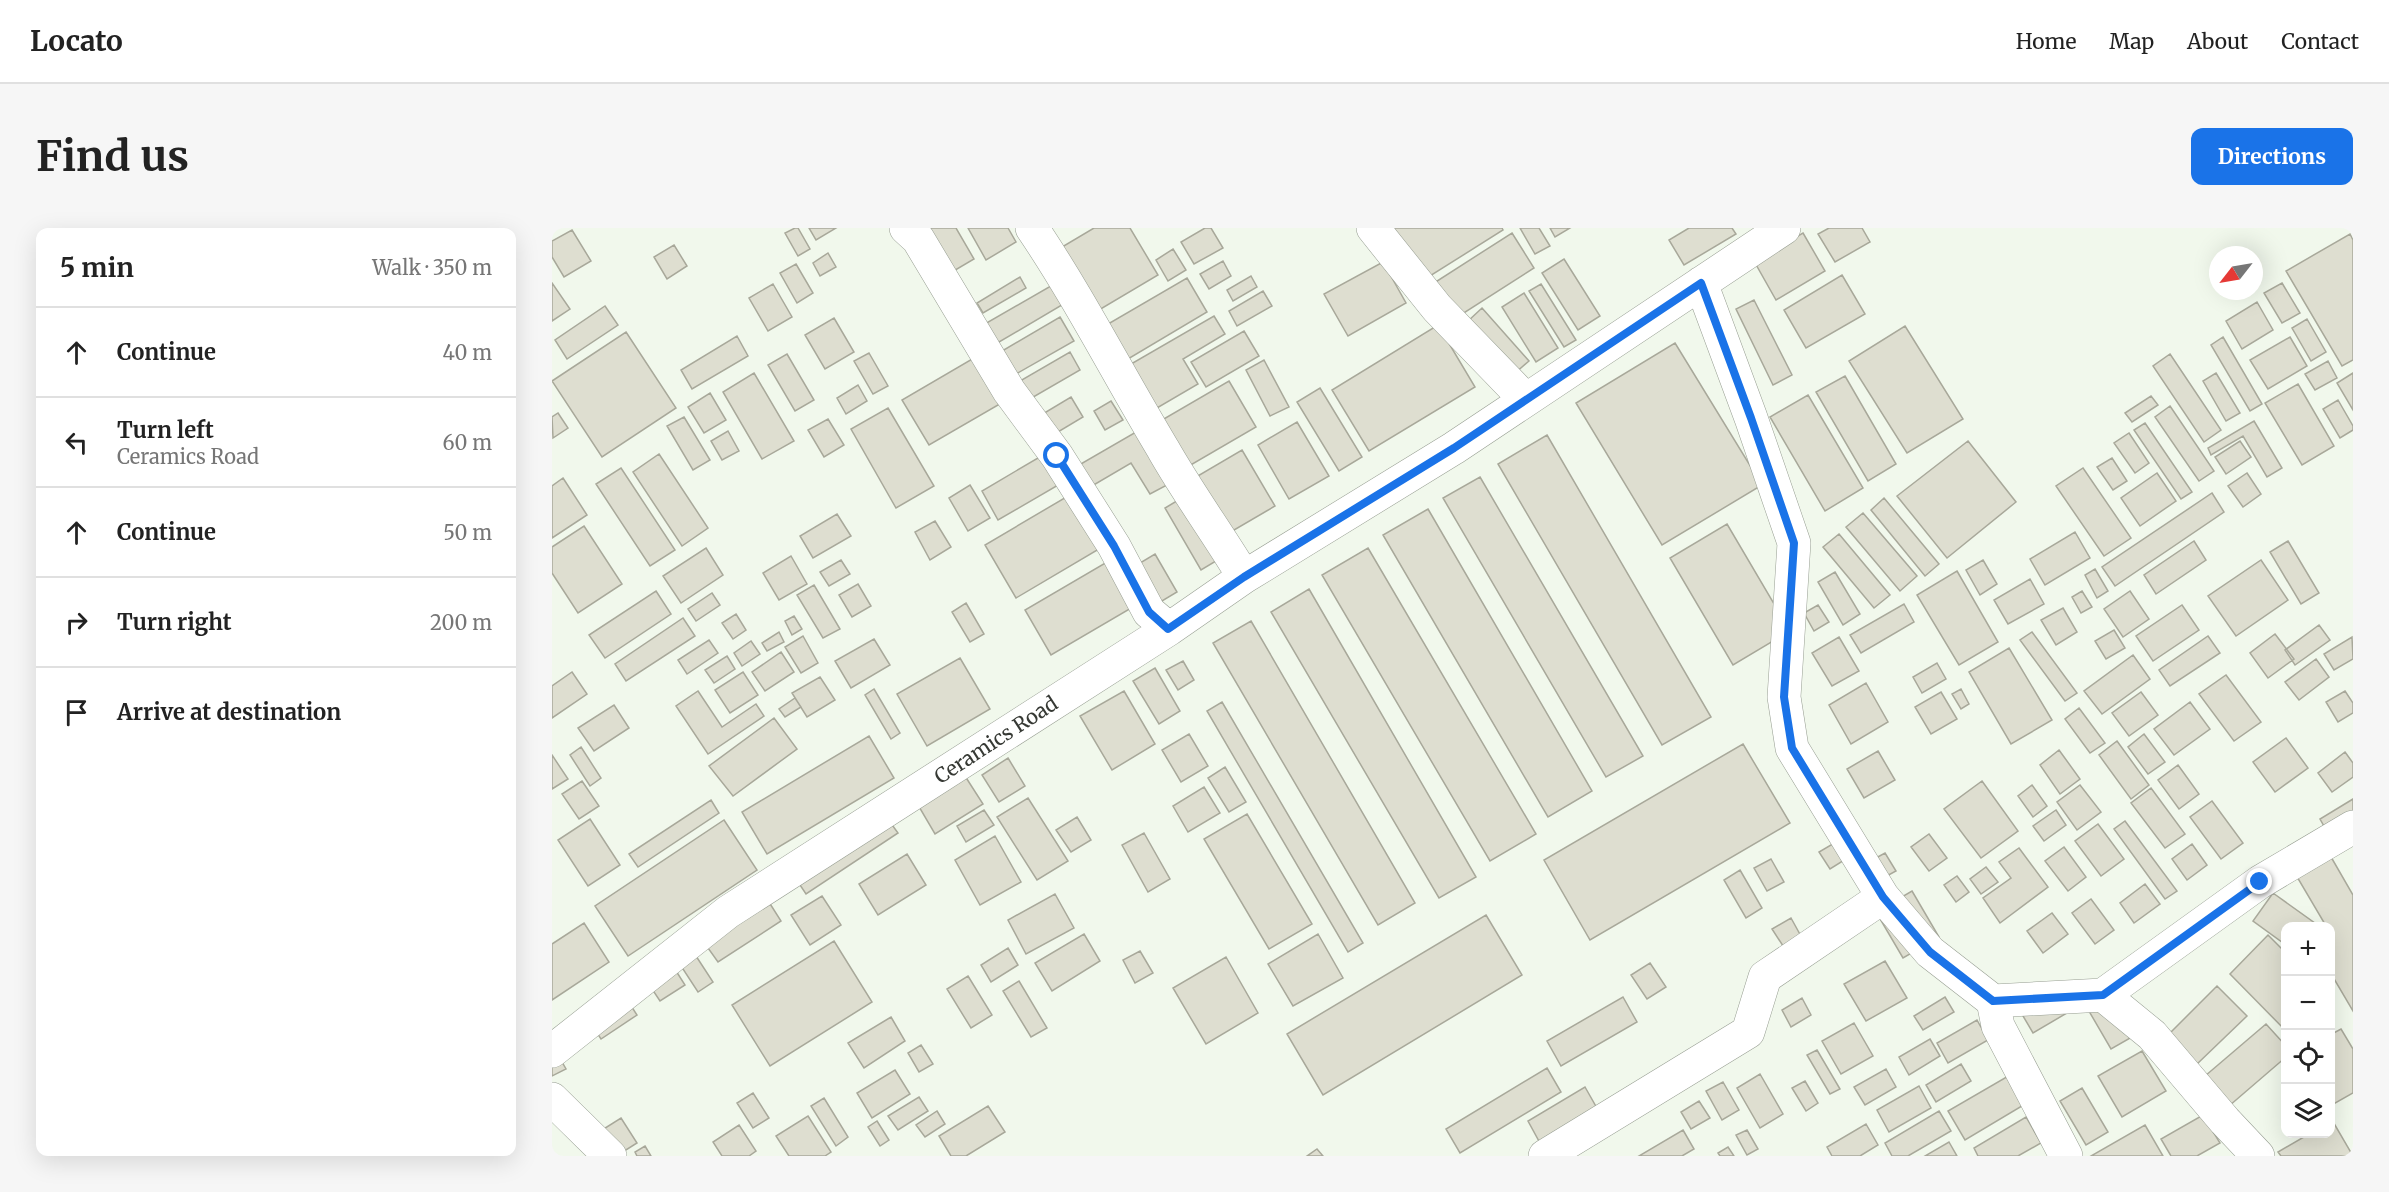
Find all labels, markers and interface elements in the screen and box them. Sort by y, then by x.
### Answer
text: Locato [30,23,123,59]
text: Home [2016,28,2076,55]
text: Map [2109,28,2154,55]
text: About [2187,28,2248,55]
text: Contact [2281,28,2359,55]
button: Directions [2191,128,2353,185]
text: Find us [36,130,189,182]
north arrow [2209,246,2263,300]
text: 5 min [60,251,134,284]
text: Walk · 350 m [372,255,492,280]
icon: ahead [60,336,93,369]
text: Continue [117,338,216,366]
text: 40 m [442,340,492,365]
text: Turn left [117,416,214,444]
icon: left [60,426,93,459]
text: 60 m [442,430,492,455]
route start [1043,442,1069,468]
text: Ceramics Road [117,444,259,469]
icon: ahead [60,516,93,549]
text: Continue [117,518,216,546]
text: 50 m [443,520,492,545]
icon: right [60,606,93,639]
text: Turn right [117,608,231,636]
text: 200 m [430,610,492,635]
street label: Ceramics Road [929,690,1062,789]
icon: arrive [60,696,93,729]
text: Arrive at destination [117,698,341,726]
route end [2246,868,2272,894]
map controls [2281,922,2335,1138]
button: + [2281,922,2335,976]
button: − [2281,976,2335,1030]
button: locate [2281,1030,2335,1084]
button: layers [2281,1084,2335,1138]

